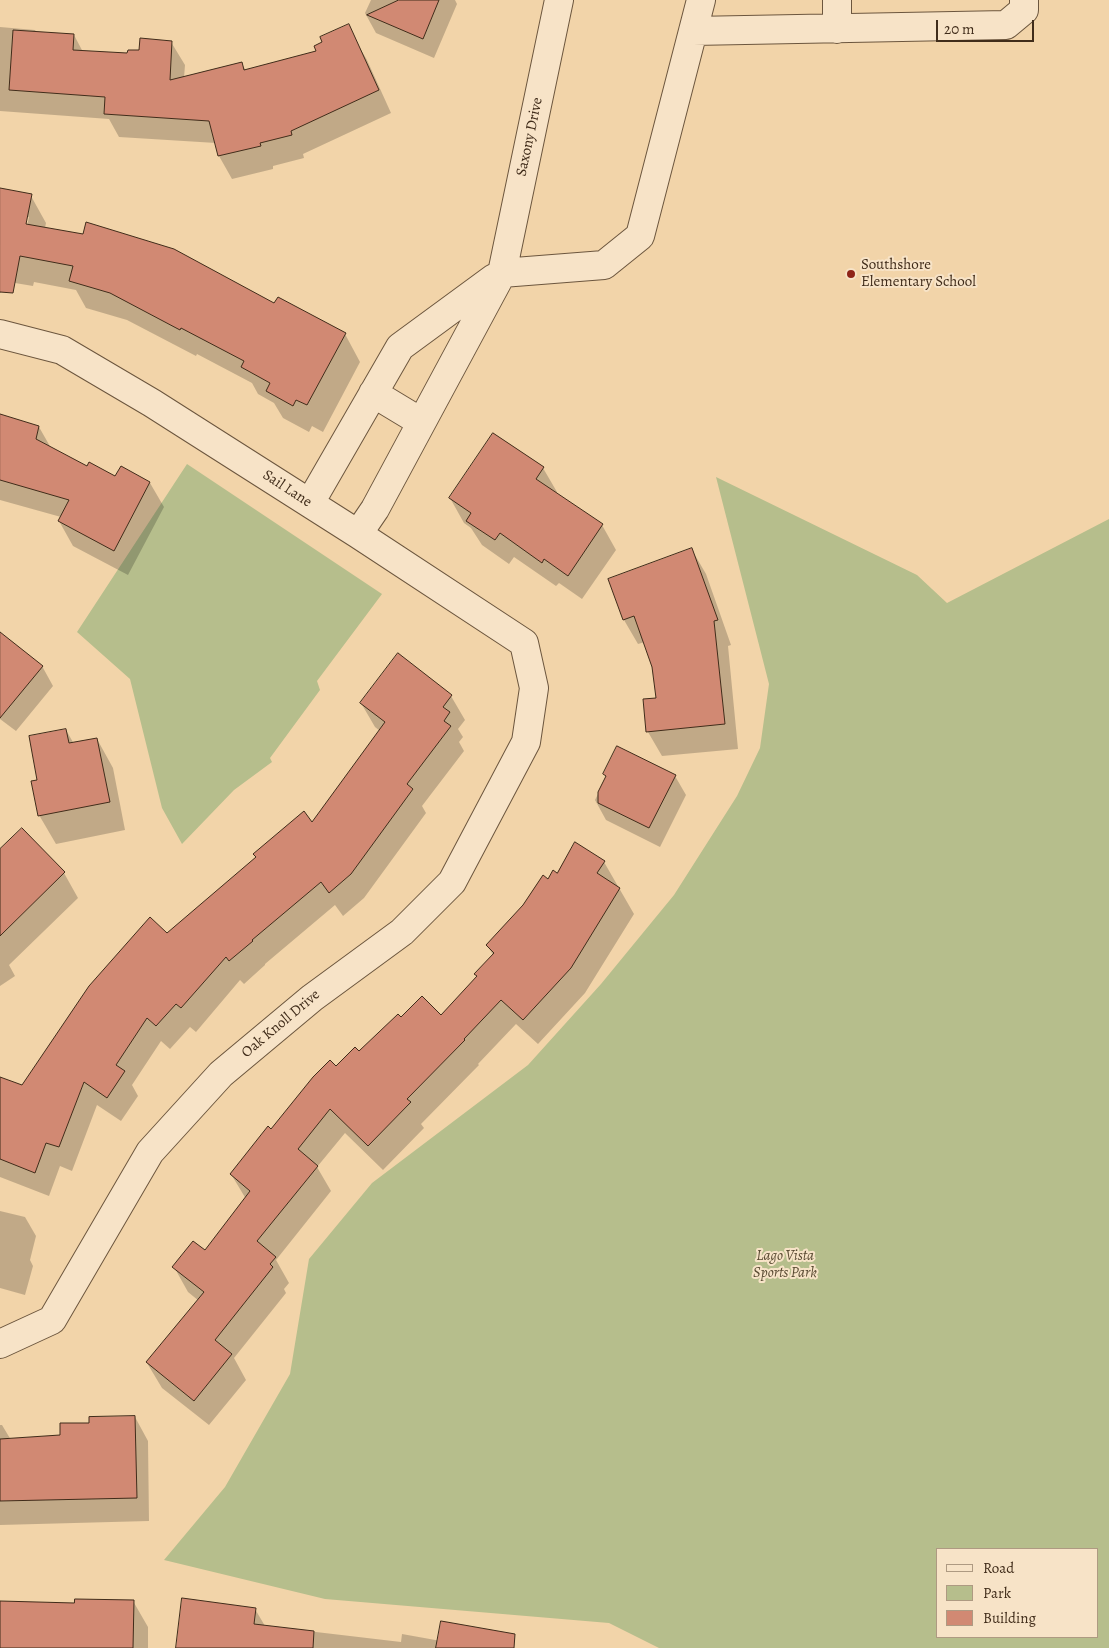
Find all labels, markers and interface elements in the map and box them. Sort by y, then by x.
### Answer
scale bar [939,10,1036,42]
text: 20 m [944,19,975,39]
street label: Saxony Drive [513,96,547,178]
place label: Southshore Elementary School [861,256,976,291]
marker: Southshore Elementary School [845,268,857,280]
street label: Sail Lane [259,466,315,512]
street label: Oak Knoll Drive [238,986,324,1062]
park label: Lago Vista Sports Park [753,1247,817,1282]
legend [936,1548,1099,1638]
text: Road [983,1558,1014,1578]
text: Park [983,1583,1011,1603]
text: Building [983,1608,1036,1628]

